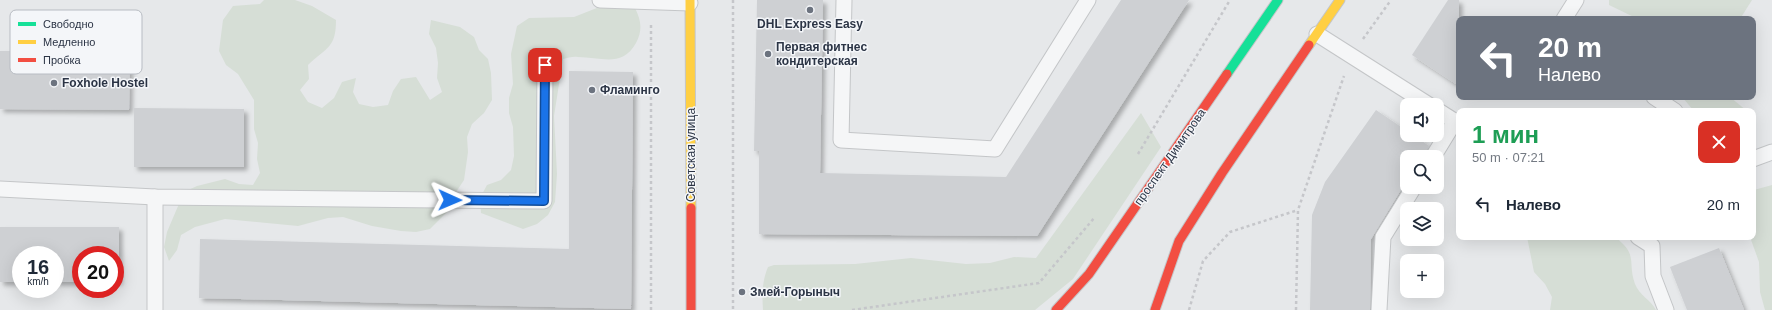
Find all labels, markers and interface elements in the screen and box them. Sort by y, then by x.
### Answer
marker: DHL Express Easy [805,5,815,15]
legend [10,10,142,74]
place label: DHL Express Easy [757,17,863,31]
text: Свободно [43,18,94,30]
icon: left [1472,32,1524,84]
text: 20 m [1538,32,1602,63]
text: Медленно [43,36,95,48]
place label: Первая фитнес кондитерская [776,40,867,68]
pin [528,48,562,82]
marker: Первая фитнес кондитерская [763,49,773,59]
text: Пробка [43,54,81,66]
icon: arrive [534,54,556,76]
text: Налево [1538,65,1601,85]
place label: Foxhole Hostel [62,76,148,90]
marker: Foxhole Hostel [49,78,59,88]
place label: Фламинго [600,83,660,97]
marker: Фламинго [587,85,597,95]
map controls [1400,98,1444,298]
button: sound [1400,98,1444,142]
street label: проспект Димитрова [1131,106,1209,208]
street label: Советская улица [684,108,698,202]
text: 1 мин [1472,121,1539,148]
button: close [1698,121,1740,163]
button: search [1400,150,1444,194]
text: 50 m · 07:21 [1472,150,1545,165]
position arrow [429,179,471,221]
icon: left [1472,193,1494,215]
text: Налево [1506,196,1561,213]
text: 20 m [1707,196,1740,213]
button: layers [1400,202,1444,246]
speed limit sign: 20 [72,246,124,298]
button: + [1400,254,1444,298]
text: 16 [27,256,49,278]
text: km/h [27,276,49,287]
place label: Змей-Горыныч [750,285,840,299]
marker: Змей-Горыныч [737,287,747,297]

